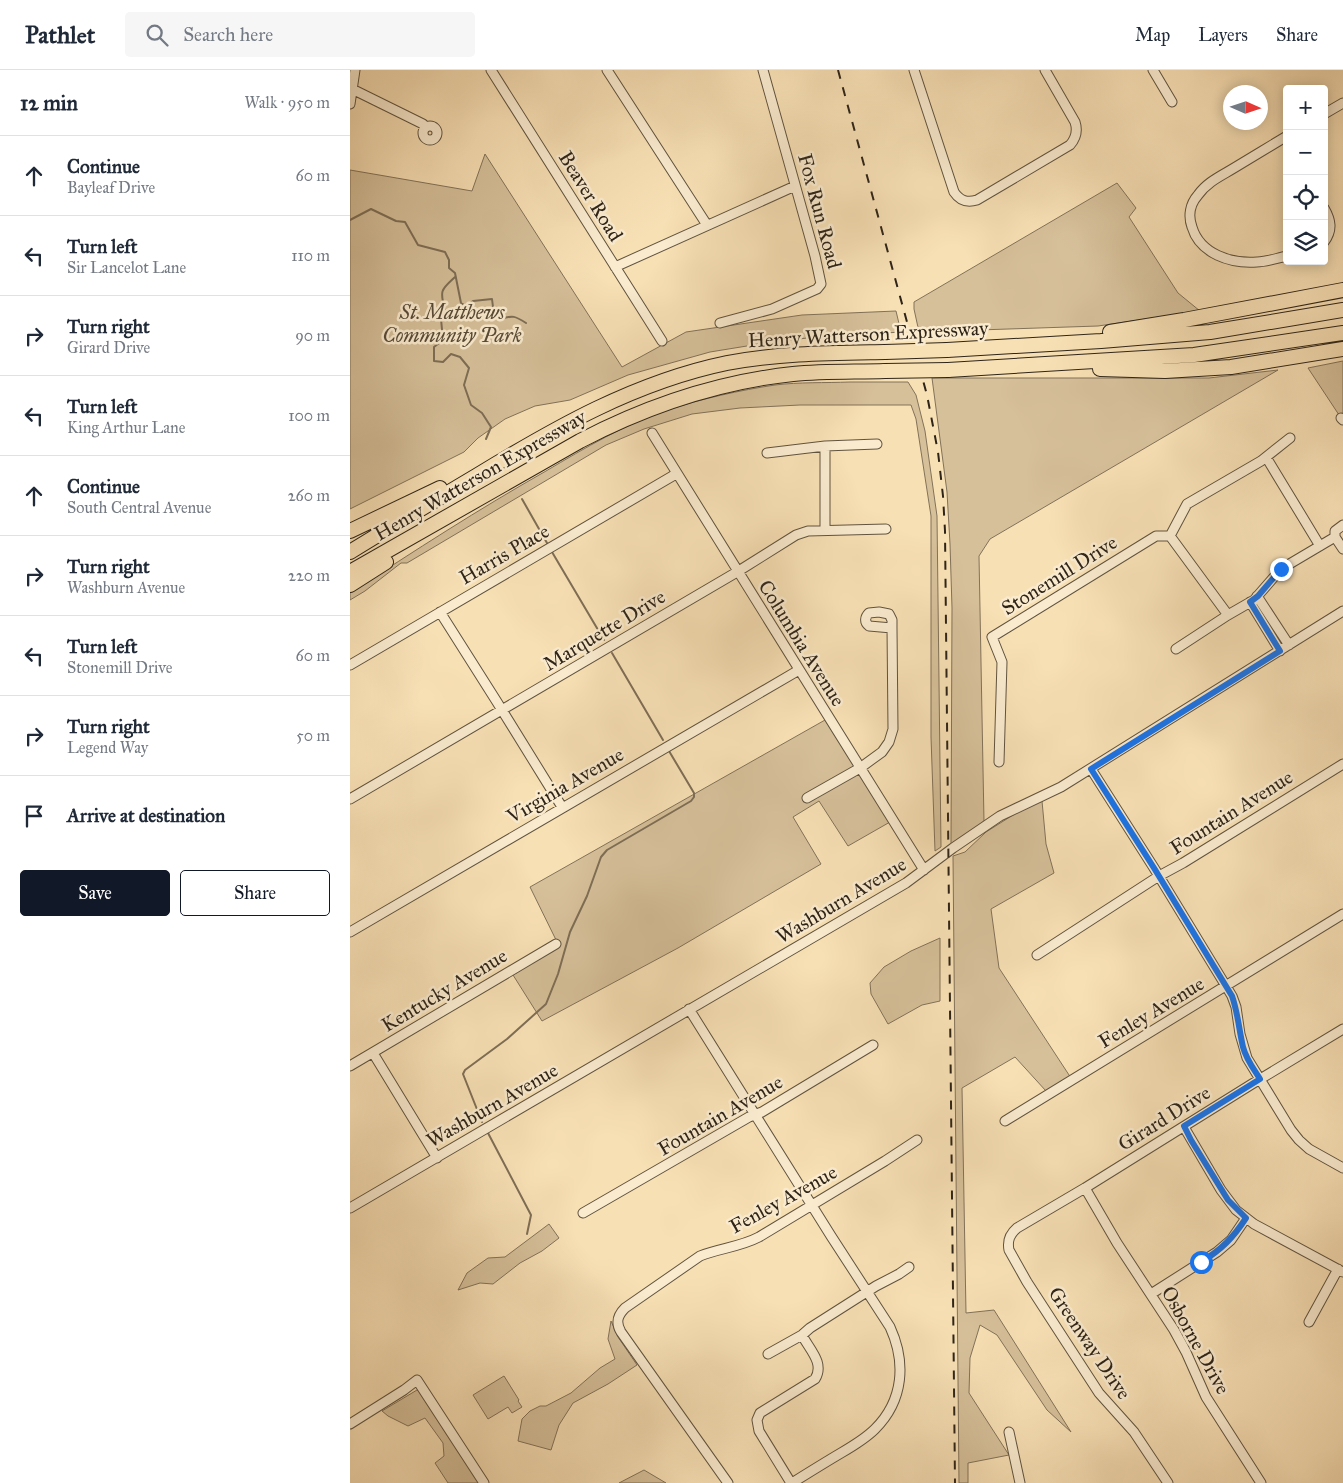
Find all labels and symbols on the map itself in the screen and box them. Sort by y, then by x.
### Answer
north arrow [1223,85,1268,130]
street label: Beaver Road [554,146,628,246]
street label: Fox Run Road [793,151,847,271]
park label: St. Matthews Community Park [382,300,522,347]
street label: Henry Watterson Expressway [747,316,989,352]
street label: Henry Watterson Expressway [370,404,591,546]
street label: Harris Place [455,519,553,589]
street label: Stonemill Drive [997,530,1121,620]
route end [1270,558,1293,581]
street label: Columbia Avenue [754,575,850,711]
street label: Marquette Drive [539,584,670,677]
street label: Virginia Avenue [501,742,628,829]
street label: Fountain Avenue [1165,765,1297,859]
street label: Washburn Avenue [771,852,911,948]
street label: Kentucky Avenue [377,943,511,1037]
street label: Fenley Avenue [1094,971,1208,1053]
street label: Washburn Avenue [422,1058,562,1152]
street label: Fountain Avenue [653,1069,787,1161]
street label: Girard Drive [1114,1080,1214,1156]
street label: Fenley Avenue [725,1160,841,1238]
route start [1190,1251,1213,1274]
street label: Greenway Drive [1044,1282,1136,1404]
street label: Osborne Drive [1157,1282,1235,1398]

